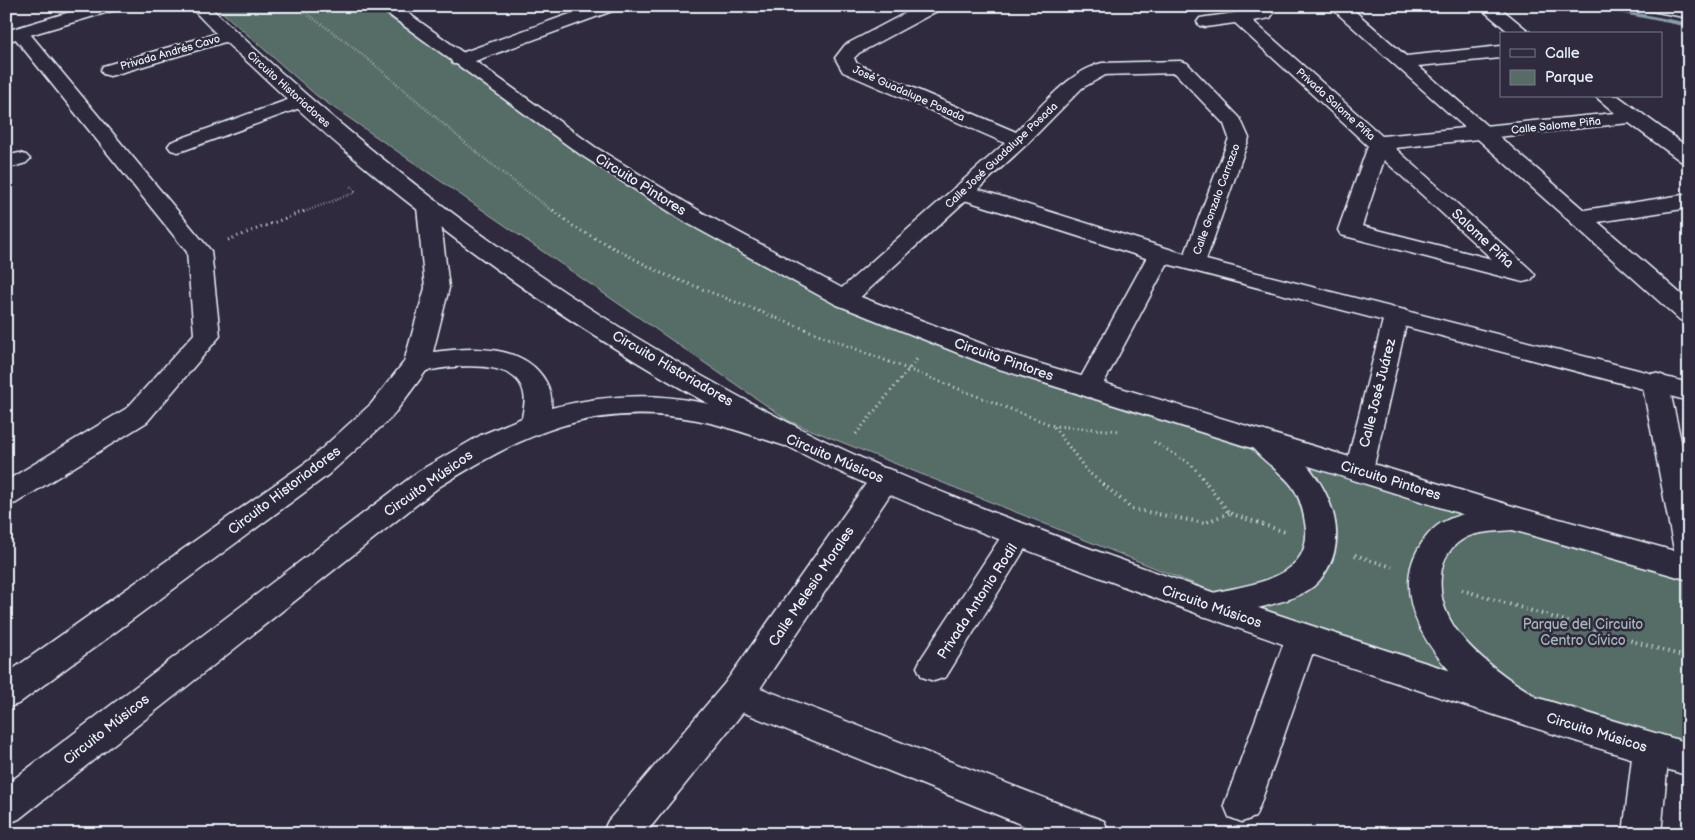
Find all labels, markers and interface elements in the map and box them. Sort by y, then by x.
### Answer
street label: Privada Andrés Cavo [119,32,222,73]
legend [1500,32,1662,98]
text: Calle [1545,44,1580,63]
street label: Circuito Historiadores [244,49,333,130]
street label: José Guadalupe Posada [851,63,967,124]
street label: Privada Salome Piña [1293,65,1378,143]
text: Parque [1545,68,1594,87]
street label: Calle José Guadalupe Posada [942,100,1060,211]
street label: Calle Salome Piña [1511,114,1602,137]
street label: Calle Gonzalo Carrazco [1190,142,1243,256]
street label: Circuito Pintores [592,150,689,219]
street label: Salome Piña [1448,205,1517,272]
street label: Circuito Historiadores [609,327,736,410]
street label: Circuito Pintores [952,335,1056,384]
street label: Calle José Juárez [1356,337,1399,449]
street label: Circuito Músicos [783,430,886,487]
street label: Circuito Historiadores [225,442,344,538]
street label: Circuito Músicos [381,446,476,520]
street label: Circuito Pintores [1339,457,1443,504]
street label: Calle Melesio Morales [765,523,858,649]
street label: Privada Antonio Rodil [934,540,1021,662]
street label: Circuito Músicos [1160,581,1264,632]
park label: Parque del Circuito Centro Cívico [1523,616,1643,649]
street label: Circuito Músicos [60,691,153,768]
street label: Circuito Músicos [1544,709,1649,756]

